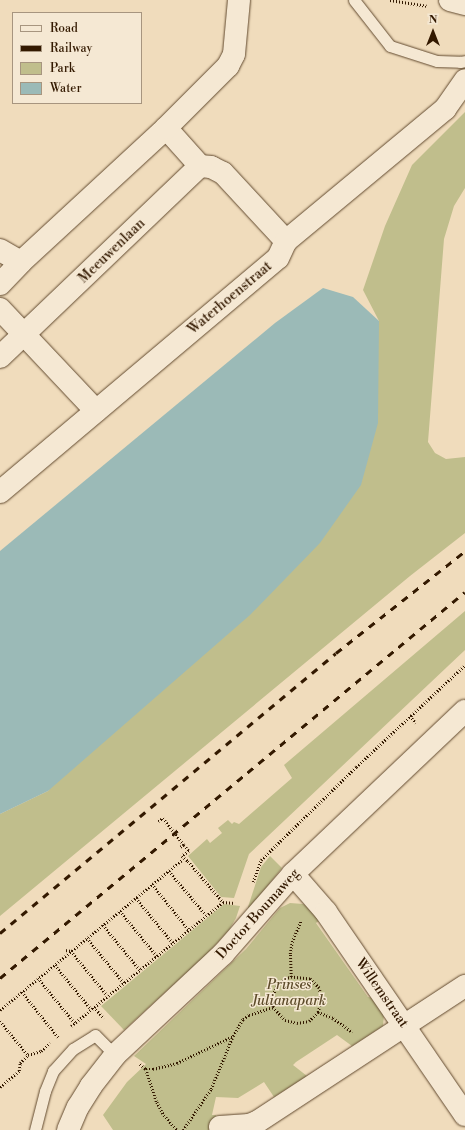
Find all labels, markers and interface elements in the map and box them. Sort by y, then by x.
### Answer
legend [12,12,142,104]
north arrow [413,12,453,52]
text: N [429,13,437,27]
text: Road [50,21,78,36]
text: Railway [50,41,92,56]
text: Park [50,61,75,76]
text: Water [50,81,82,96]
street label: Meeuwenlaan [75,215,149,287]
street label: Waterhoenstraat [185,258,275,338]
street label: Doctor Boumaweg [213,865,303,963]
street label: Willemstraat [352,955,412,1031]
park label: Prinses Julianapark [252,977,326,1010]

